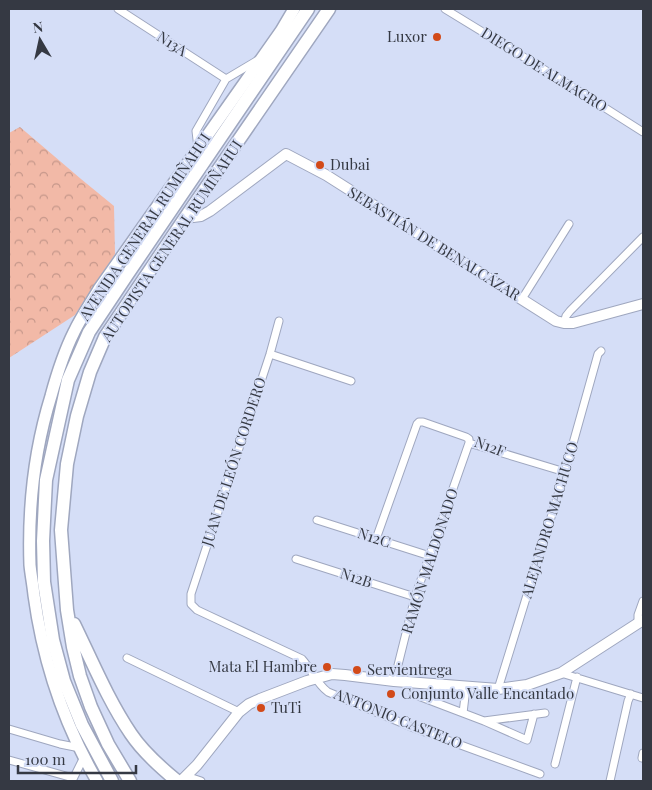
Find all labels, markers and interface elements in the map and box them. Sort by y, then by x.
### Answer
north arrow [15,15,65,65]
text: N [31,16,44,37]
street label: DIEGO DE ALMAGRO [478,22,611,116]
street label: N13A [154,26,192,61]
place label: Luxor [387,26,427,46]
marker: Luxor [431,31,443,43]
street label: AVENIDA GENERAL RUMIÑAHUI [73,129,214,325]
street label: AUTOPISTA GENERAL RUMIÑAHUI [96,136,246,346]
place label: Dubai [330,154,370,174]
marker: Dubai [314,159,326,171]
street label: SEBASTIÁN DE BENALCÁZAR [344,182,525,305]
street label: JUAN DE LEÓN CORDERO [196,375,270,550]
street label: N12F [472,431,509,461]
street label: ALEJANDRO MACHUCO [515,439,582,601]
street label: RAMÓN MALDONADO [396,485,462,636]
street label: N12C [355,522,393,552]
street label: N12B [338,562,375,592]
place label: Mata El Hambre [209,656,317,676]
place label: Servientrega [367,659,453,679]
marker: Mata El Hambre [321,661,333,673]
marker: Servientrega [351,664,363,676]
street label: ANTONIO CASTELO [330,683,466,753]
place label: Conjunto Valle Encantado [401,683,574,703]
marker: Conjunto Valle Encantado [385,688,397,700]
place label: TuTi [271,697,302,717]
marker: TuTi [255,702,267,714]
scale bar [18,742,135,774]
text: 100 m [25,749,66,769]

